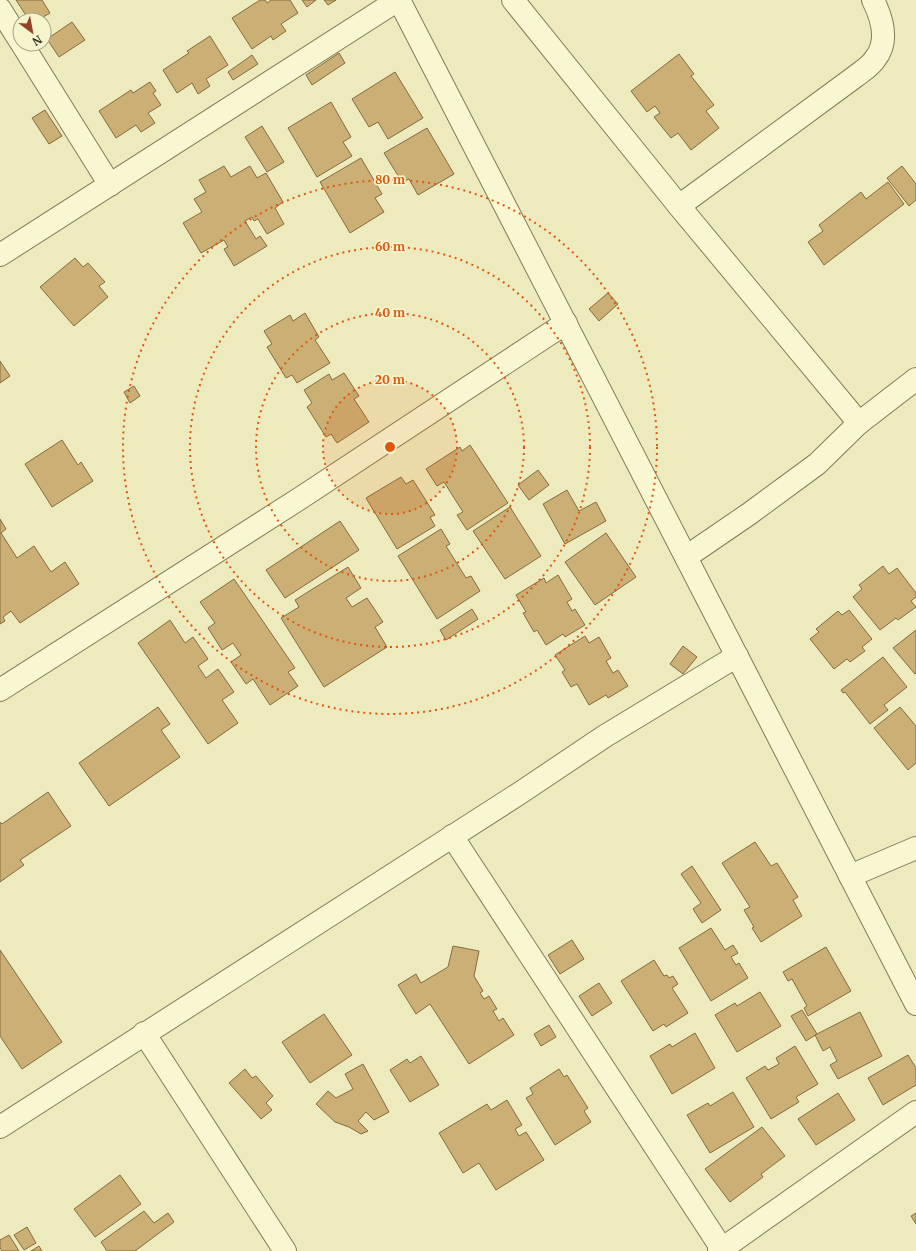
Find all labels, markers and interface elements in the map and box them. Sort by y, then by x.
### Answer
north arrow [12,12,52,52]
text: N [30,32,45,49]
text: 80 m [375,172,405,187]
text: 60 m [375,239,405,254]
text: 40 m [375,305,405,320]
text: 20 m [375,372,405,387]
centre of rings [383,440,397,454]

